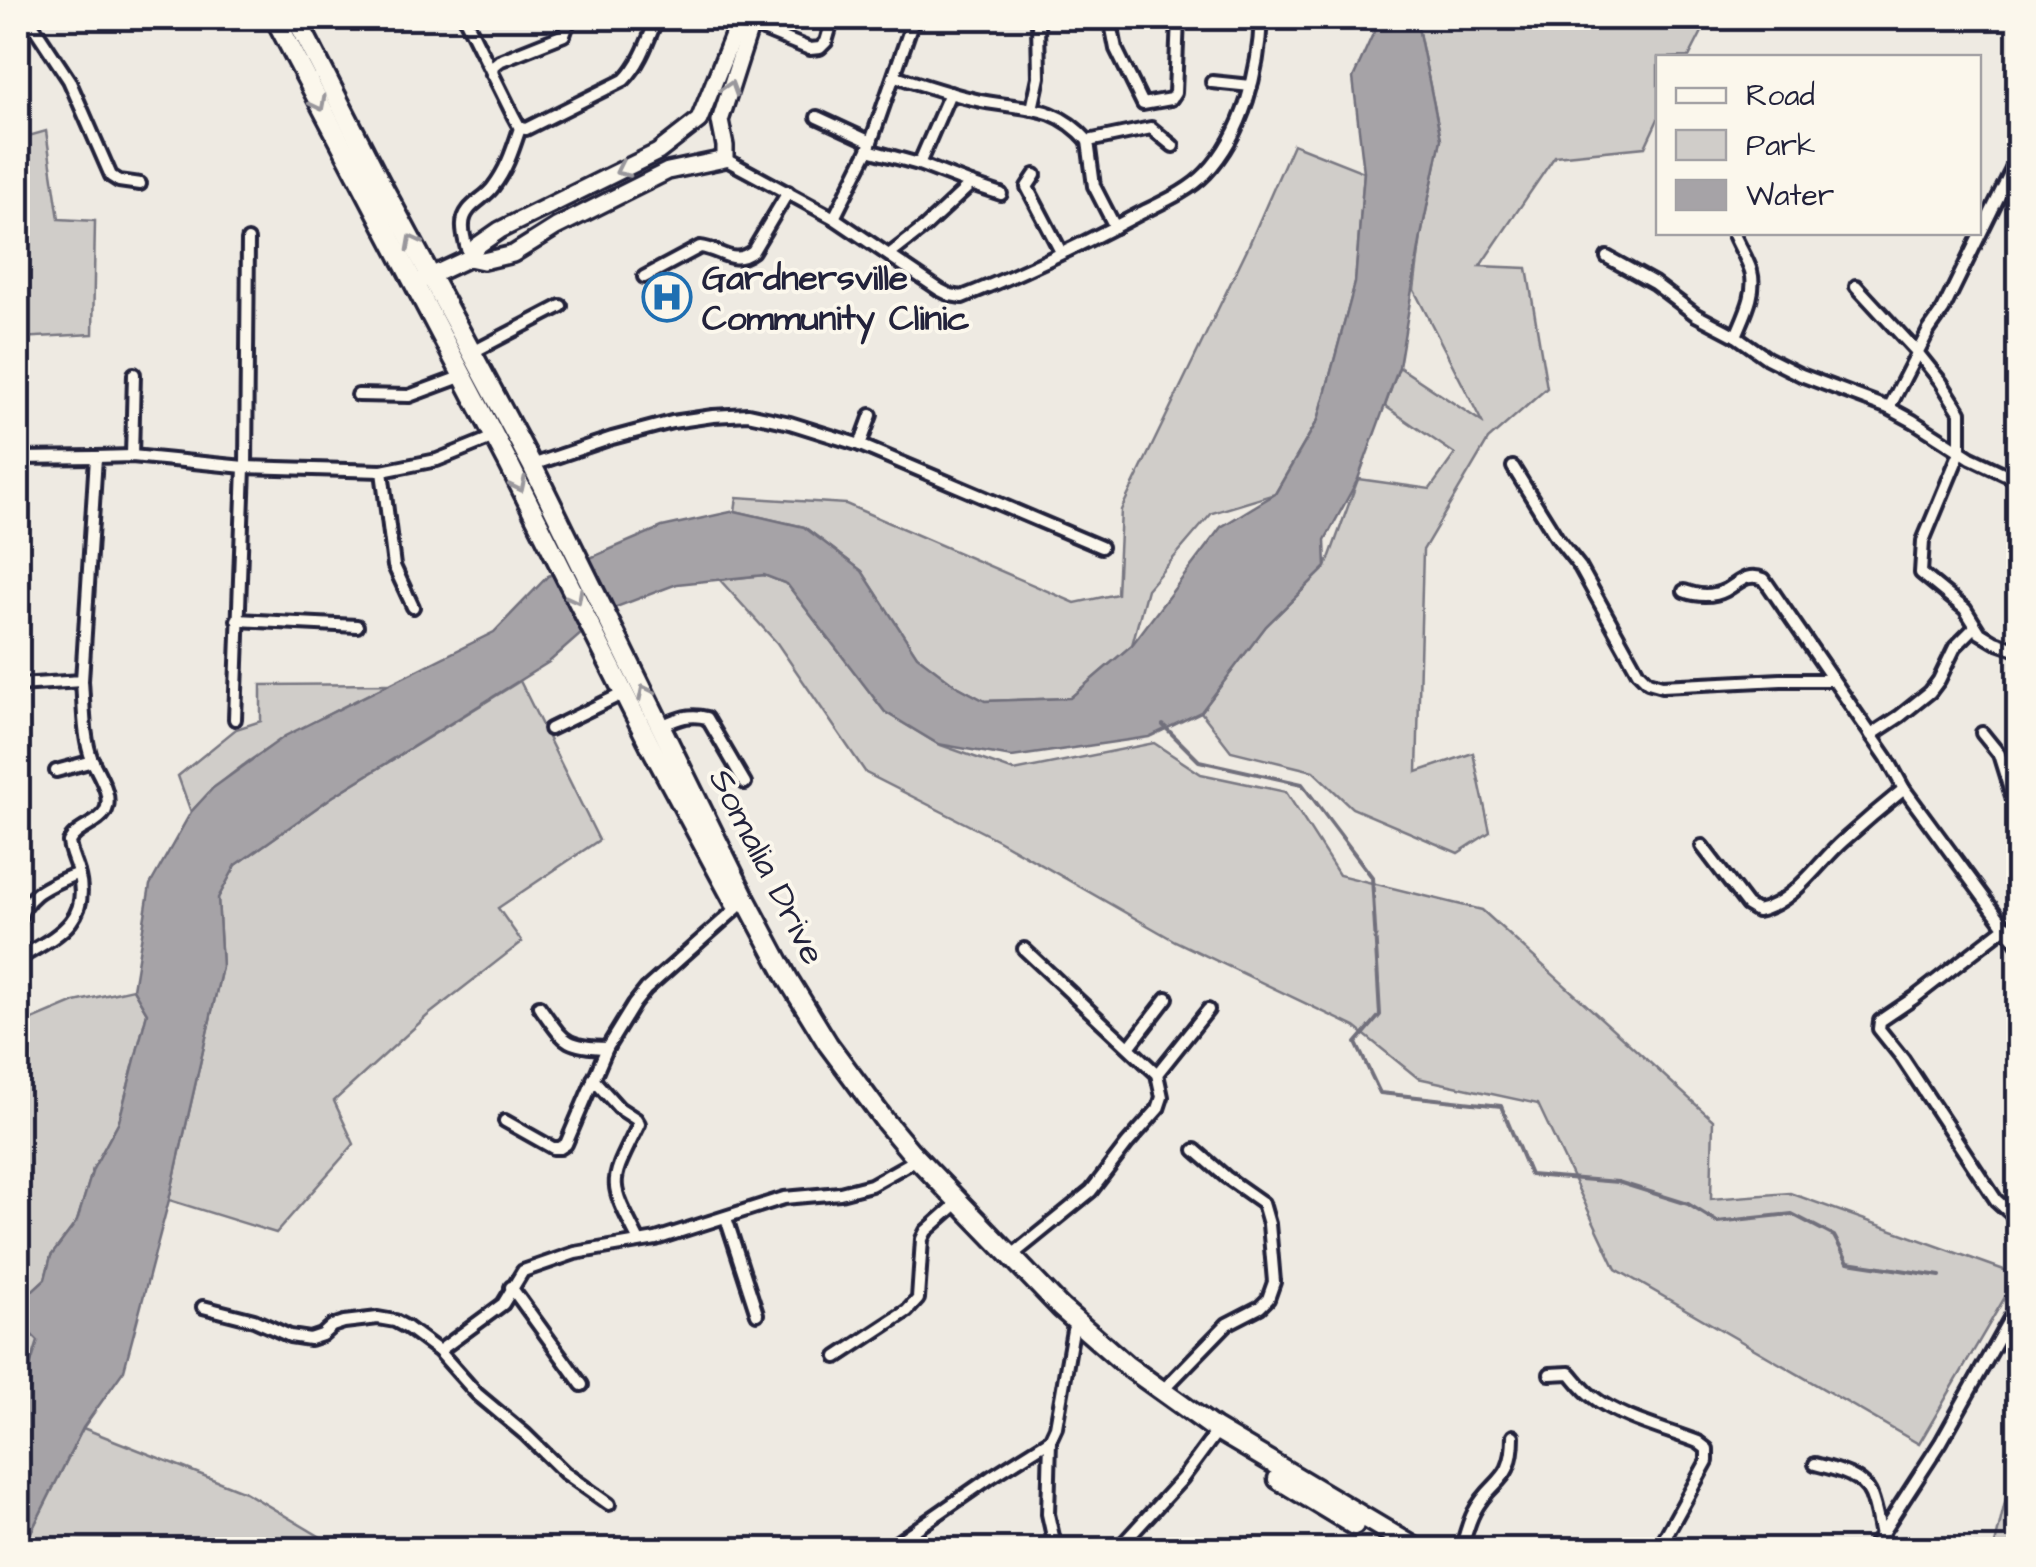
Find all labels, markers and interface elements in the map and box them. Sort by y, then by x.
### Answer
legend [1656,55,1981,235]
text: Road [1746,75,1815,117]
one-way arrow [719,80,739,97]
one-way arrow [307,94,326,112]
text: Park [1746,125,1815,167]
one-way arrow [614,158,632,178]
text: Water [1746,175,1834,217]
one-way arrow [406,235,425,253]
place label: Gardnersville Community Clinic [702,254,969,345]
hospital icon: Gardnersville Community Clinic [641,271,693,323]
one-way arrow [506,475,526,493]
one-way arrow [563,587,583,605]
one-way arrow [637,685,657,703]
street label: Somalia Drive [696,760,837,973]

